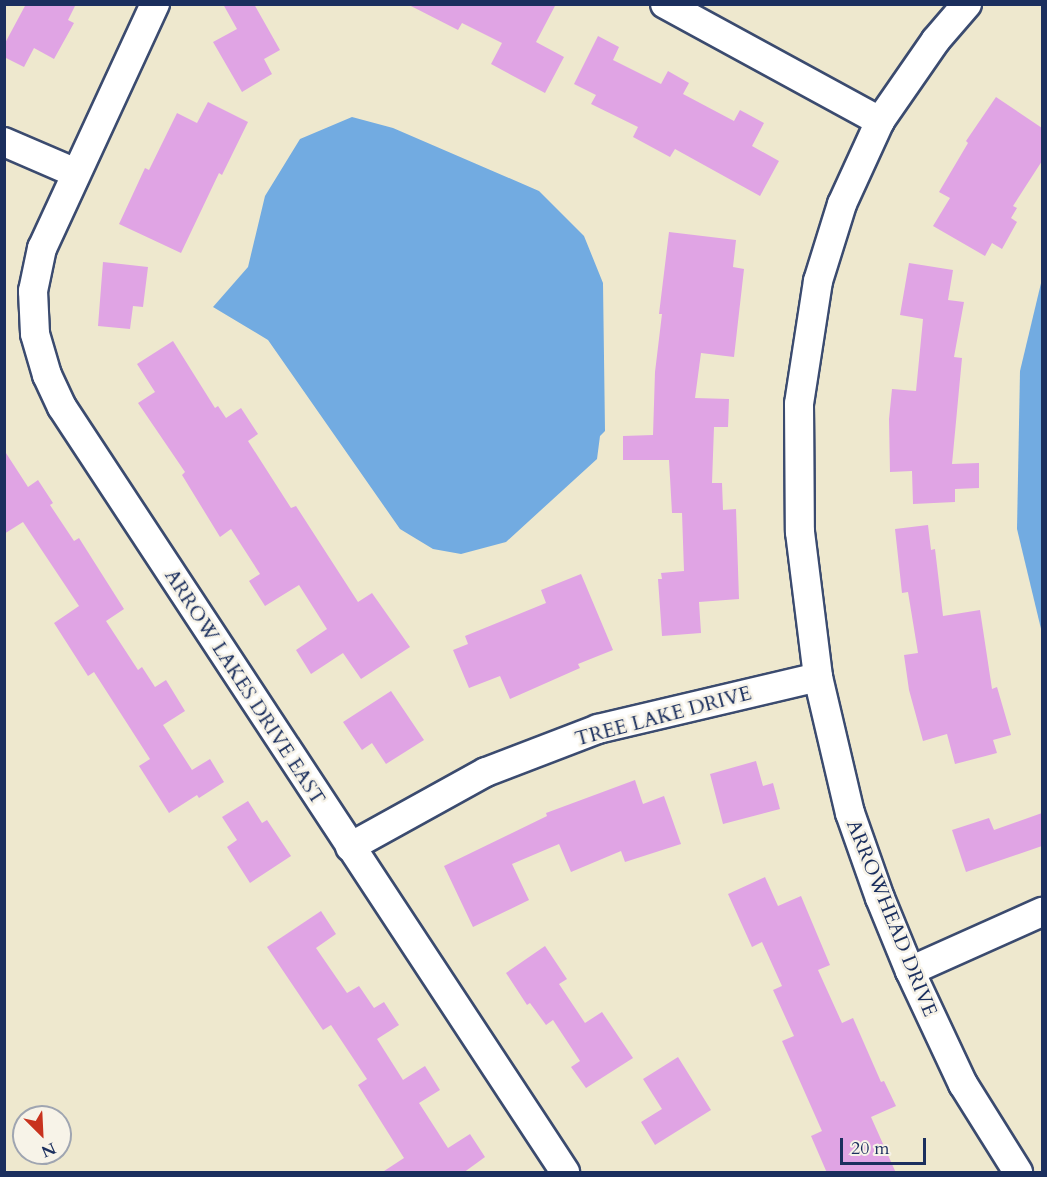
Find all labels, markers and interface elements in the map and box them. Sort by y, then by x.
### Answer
street label: ARROW LAKES DRIVE EAST [160,565,330,809]
street label: TREE LAKE DRIVE [572,681,754,751]
street label: ARROWHEAD DRIVE [842,816,942,1020]
north arrow [12,1105,72,1165]
scale bar [843,1126,928,1164]
text: 20 m [851,1136,890,1161]
text: N [38,1137,59,1162]

